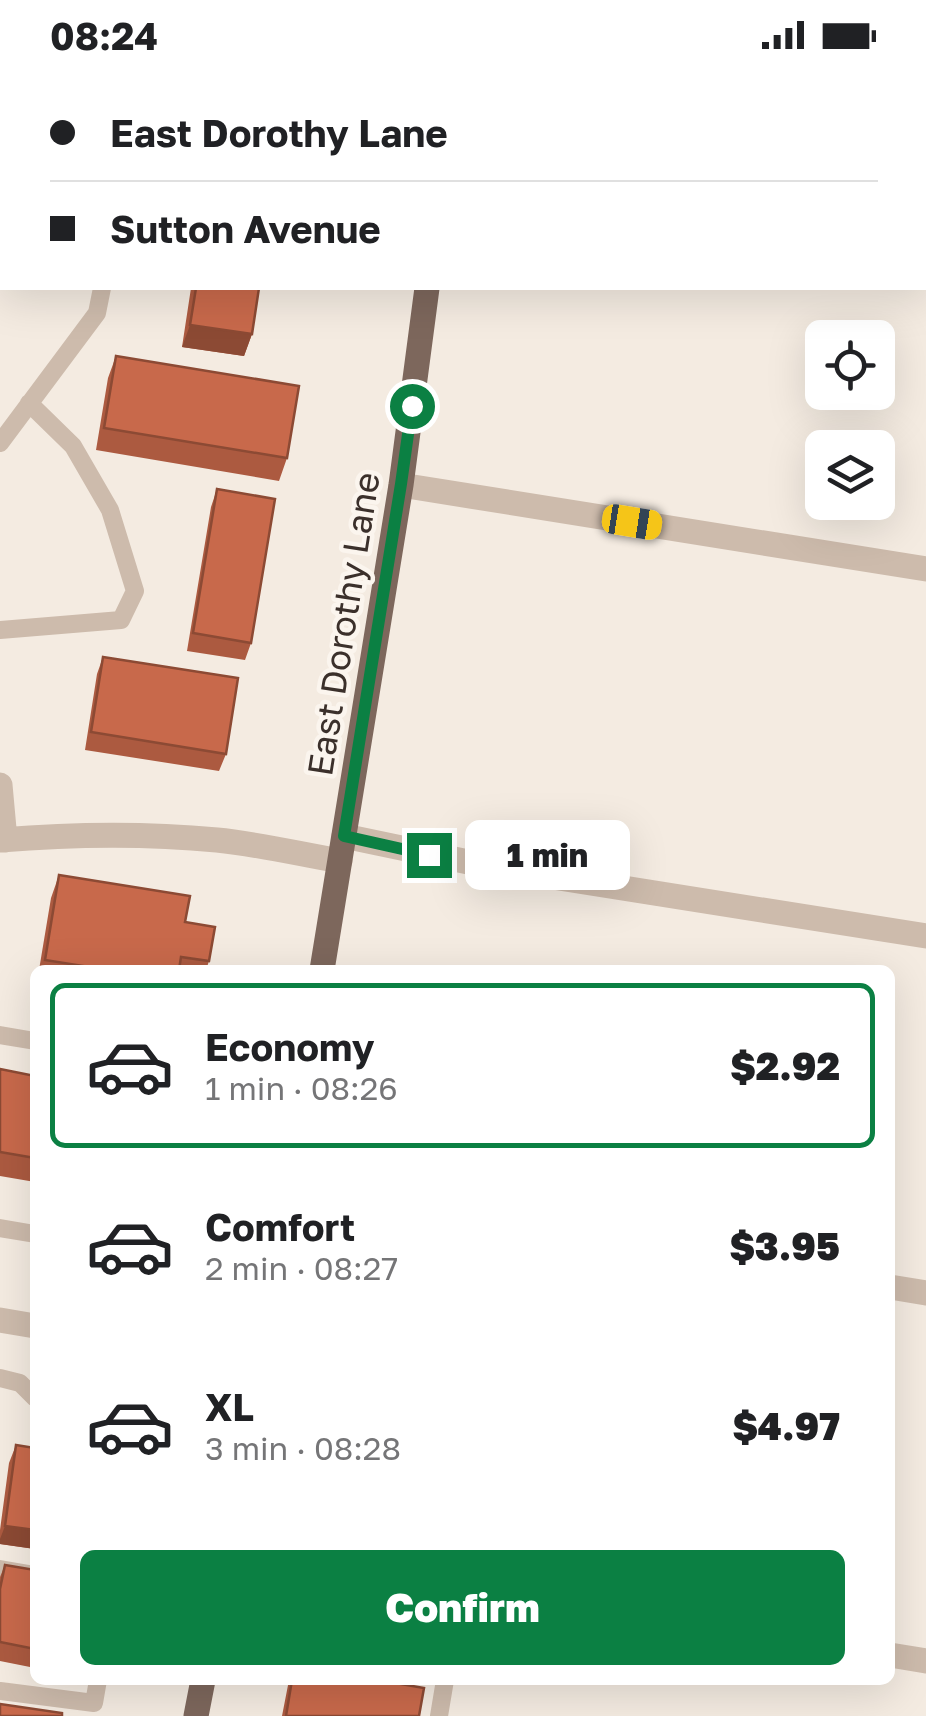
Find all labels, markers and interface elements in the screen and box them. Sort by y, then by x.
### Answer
text: 08:24 [50,13,158,58]
text: East Dorothy Lane [110,110,448,155]
text: Sutton Avenue [110,206,381,251]
map controls [805,320,895,520]
button: locate [805,320,895,410]
route start [390,384,435,429]
button: layers [805,430,895,520]
street label: East Dorothy Lane [298,469,388,779]
car [600,502,664,542]
callout: 1 min [464,820,629,890]
route end [407,833,452,878]
text: 1 min [507,836,588,874]
icon: car [85,1021,175,1111]
text: Economy [205,1024,374,1069]
text: $2.92 [730,1043,840,1088]
text: 1 min · 08:26 [205,1069,398,1107]
icon: car [85,1201,175,1291]
text: Comfort [205,1204,355,1249]
text: $3.95 [729,1223,840,1268]
text: 2 min · 08:27 [205,1249,398,1287]
icon: car [85,1381,175,1471]
text: XL [205,1384,254,1429]
text: $4.97 [732,1403,840,1448]
text: 3 min · 08:28 [205,1429,401,1467]
button: Confirm [80,1550,845,1665]

